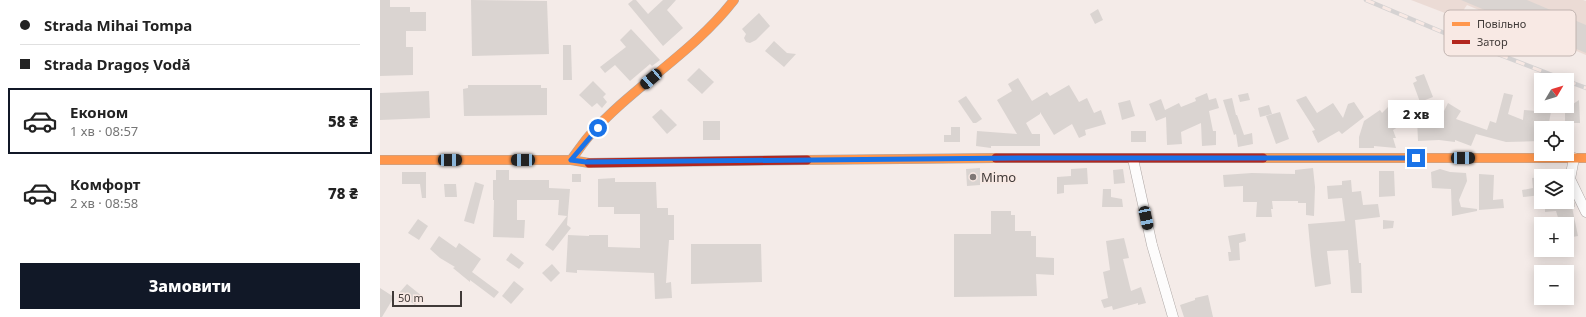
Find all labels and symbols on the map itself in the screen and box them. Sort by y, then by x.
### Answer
legend [1444,10,1576,56]
text: Повільно [1477,16,1526,31]
text: Затор [1477,34,1508,49]
car [638,67,664,91]
north arrow [1534,73,1574,113]
callout: 2 хв [1388,100,1444,128]
route start [589,119,607,137]
route end [1407,149,1425,167]
car [1451,152,1475,164]
car [438,154,462,166]
car [511,154,535,166]
place label: Mimo [981,168,1016,186]
marker: Mimo [968,172,978,182]
car [1138,205,1154,231]
scale bar [392,289,462,308]

